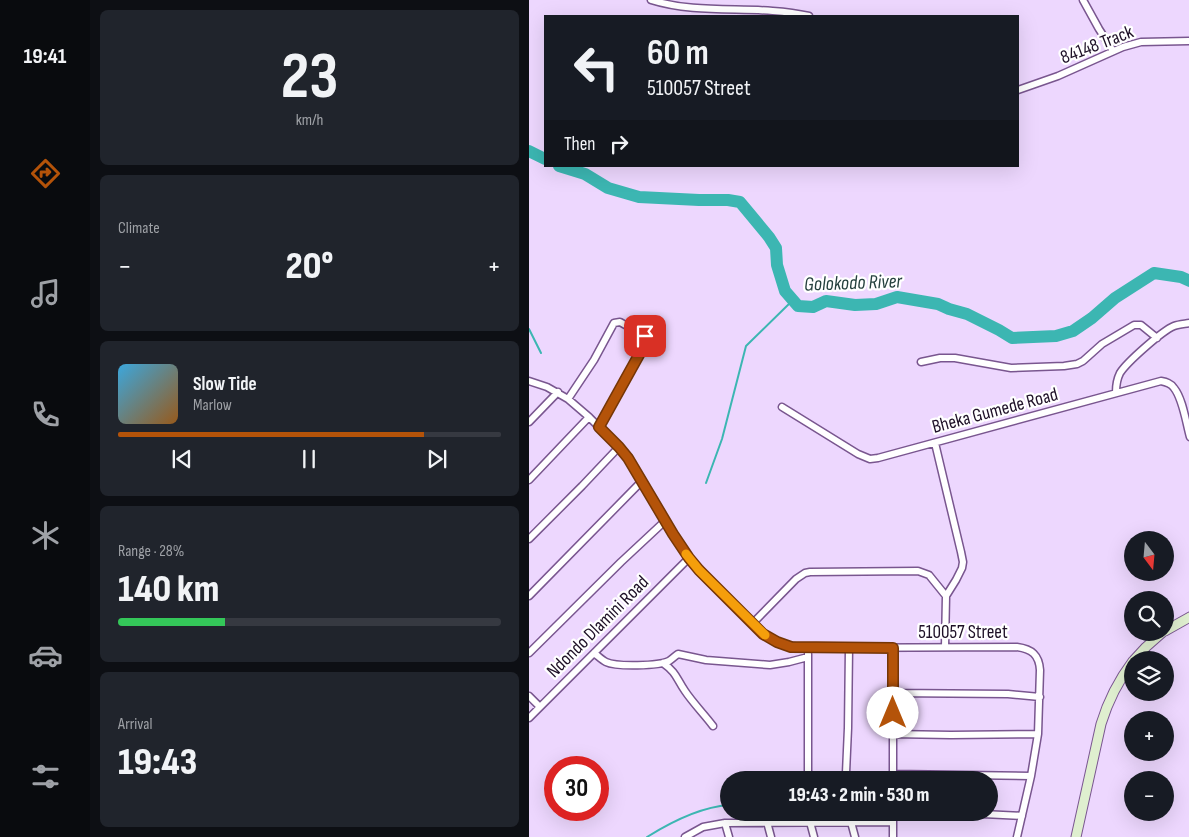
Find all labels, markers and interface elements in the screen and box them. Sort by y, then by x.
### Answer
street label: 84148 Track [1057,20,1137,69]
text: 60 m [647,32,709,75]
icon: left [564,35,629,100]
text: 23 [281,39,338,117]
text: 19:41 [24,43,66,70]
text: 510057 Street [647,75,751,102]
text: km/h [296,111,323,130]
icon: right [605,130,633,158]
text: Then [564,133,595,156]
icon: directions [28,156,63,191]
text: Climate [118,219,160,238]
text: 20° [286,244,333,289]
text: − [118,250,132,283]
text: + [487,250,501,283]
water label: Golokodo River [804,269,904,297]
icon: music [28,276,63,311]
pin [624,315,666,357]
icon: arrive [631,322,659,350]
text: Slow Tide [193,373,257,396]
street label: Bheka Gumede Road [930,383,1060,439]
text: Marlow [193,396,232,415]
icon: phone [28,397,63,432]
icon: previous [168,445,196,473]
icon: pause [295,445,323,473]
icon: next [423,445,451,473]
icon: climate [28,518,63,553]
north arrow [1124,531,1174,581]
map controls [1124,531,1174,821]
text: Range · 28% [118,542,184,561]
text: 140 km [118,567,219,612]
street label: Ndondo Dlamini Road [542,571,654,683]
button: search [1124,591,1174,641]
street label: 510057 Street [918,621,1008,644]
icon: car [28,638,63,673]
button: layers [1124,651,1174,701]
position arrow [866,686,918,738]
button: + [1124,711,1174,761]
text: Arrival [118,715,152,734]
text: 19:43 [118,740,197,785]
speed limit sign: 30 [544,756,609,821]
icon: filters [28,759,63,794]
button: − [1124,771,1174,821]
text: 19:43 · 2 min · 530 m [789,784,929,807]

